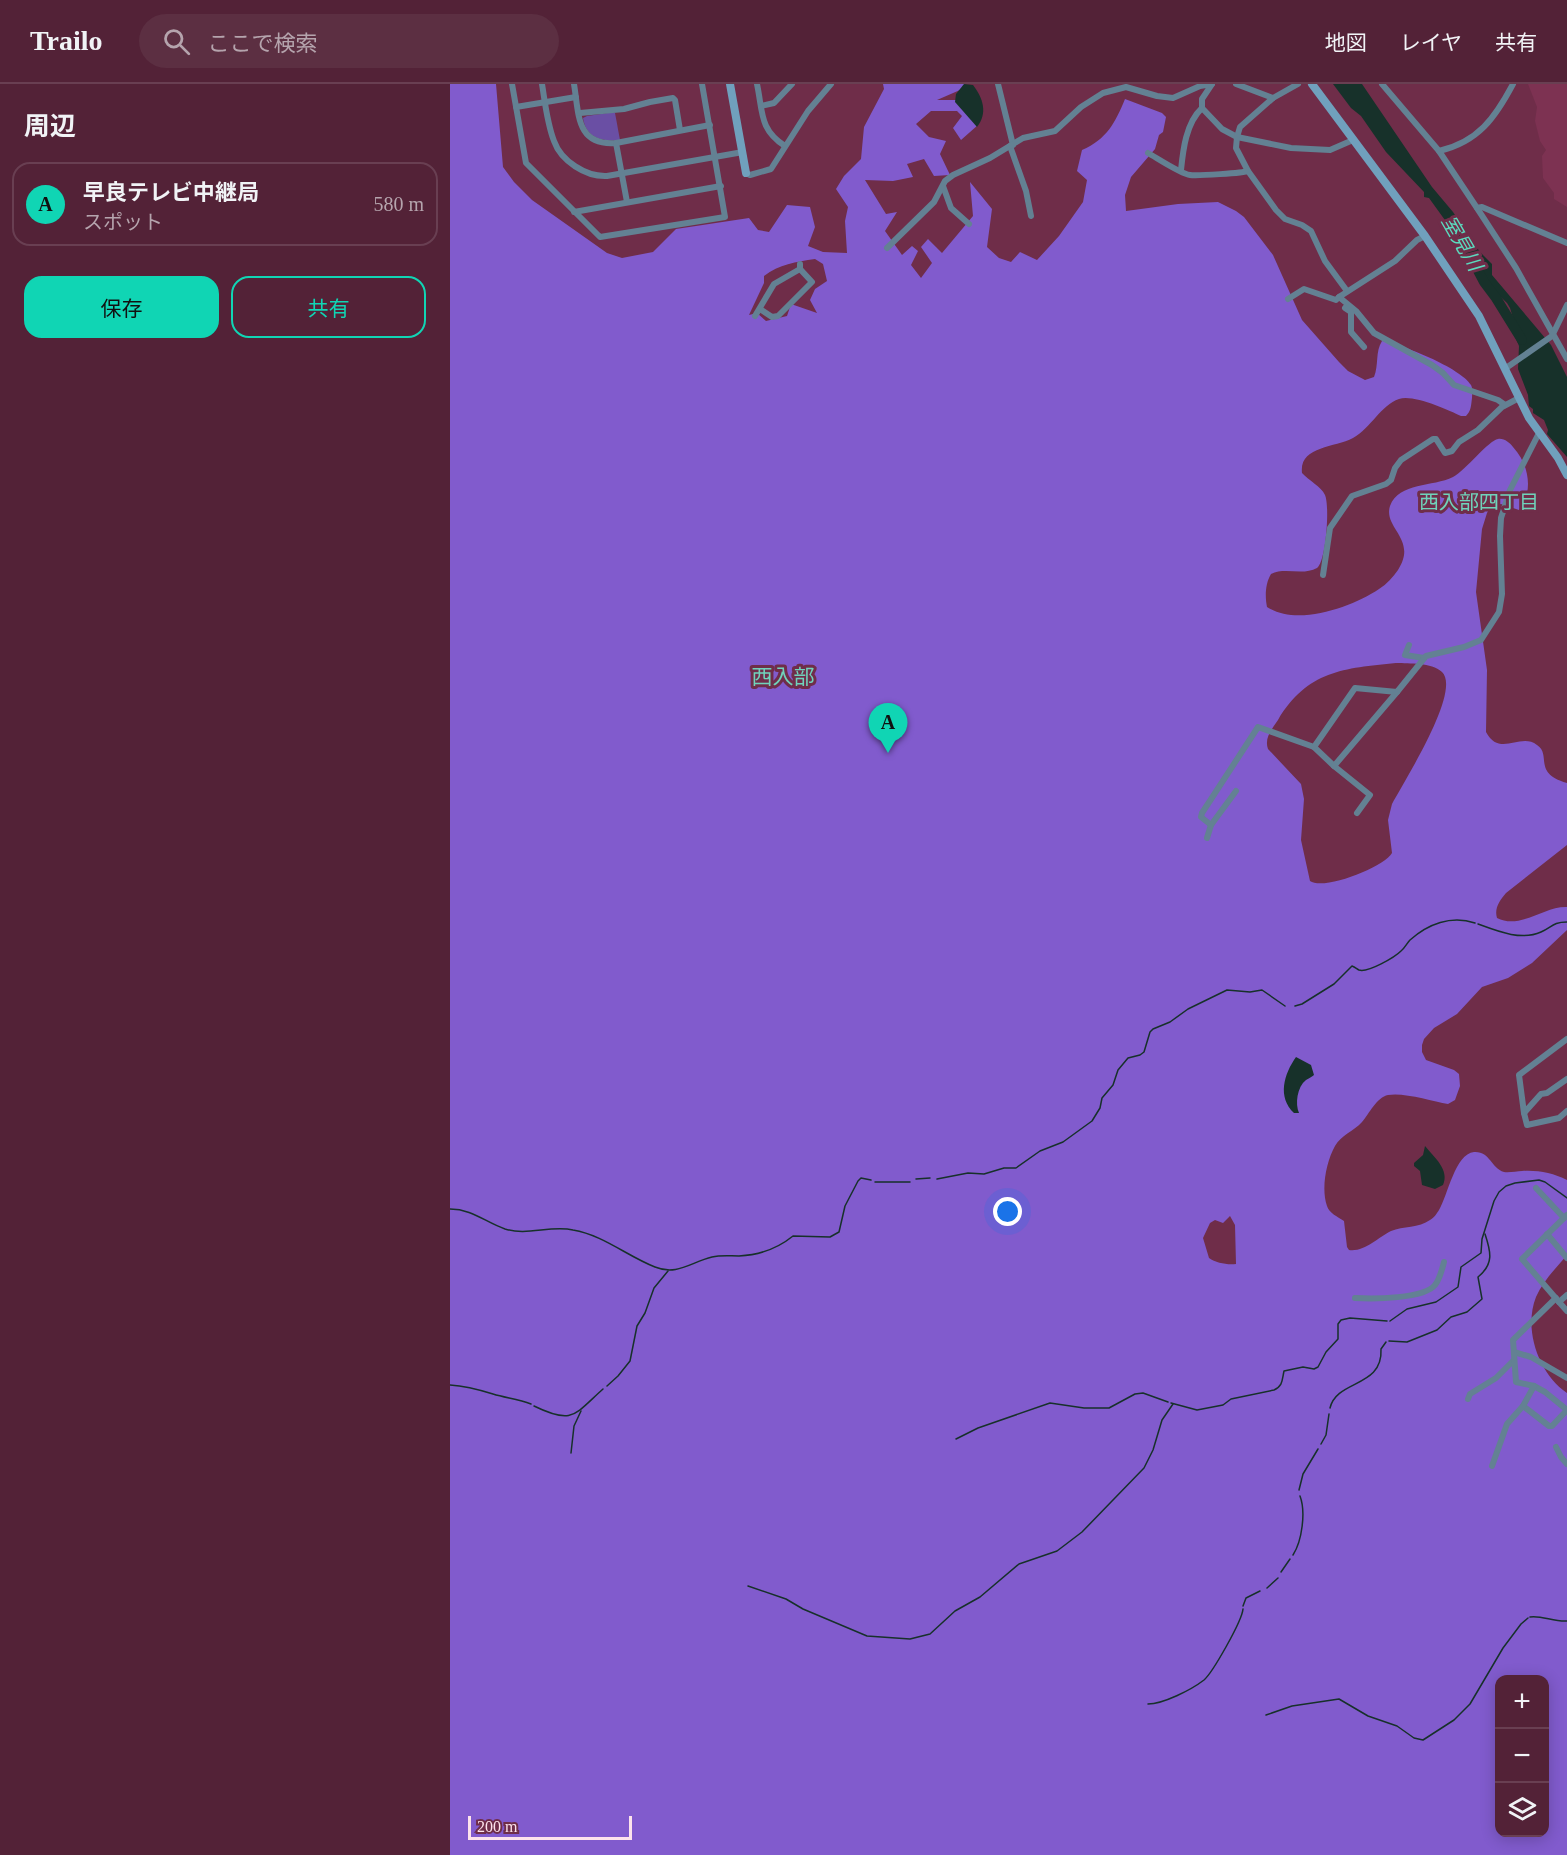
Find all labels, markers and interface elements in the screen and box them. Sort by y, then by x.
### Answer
search box [139,14,559,68]
text: Trailo [30,25,103,56]
icon: search [160,25,193,58]
text: ここで検索 [208,31,318,56]
text: 地図 [1325,31,1367,55]
text: レイヤ [1400,31,1462,55]
text: 共有 [1495,31,1537,55]
text: 周辺 [24,112,76,141]
text: 早良テレビ中継局 [83,180,259,205]
text: A [38,193,53,215]
text: 580 m [373,193,424,215]
text: スポット [83,211,163,233]
water label: 室見川 [1437,212,1488,276]
button: 保存 [24,276,219,338]
button: 共有 [231,276,426,338]
district label: 西入部四丁目 [1419,491,1539,513]
district label: 西入部 [752,665,815,689]
pin: A [868,704,908,753]
your location [993,1197,1022,1226]
map controls [1495,1675,1549,1837]
button: + [1495,1675,1549,1729]
button: − [1495,1729,1549,1783]
button: layers [1495,1783,1549,1837]
scale bar [468,1813,632,1840]
text: 200 m [477,1818,517,1835]

